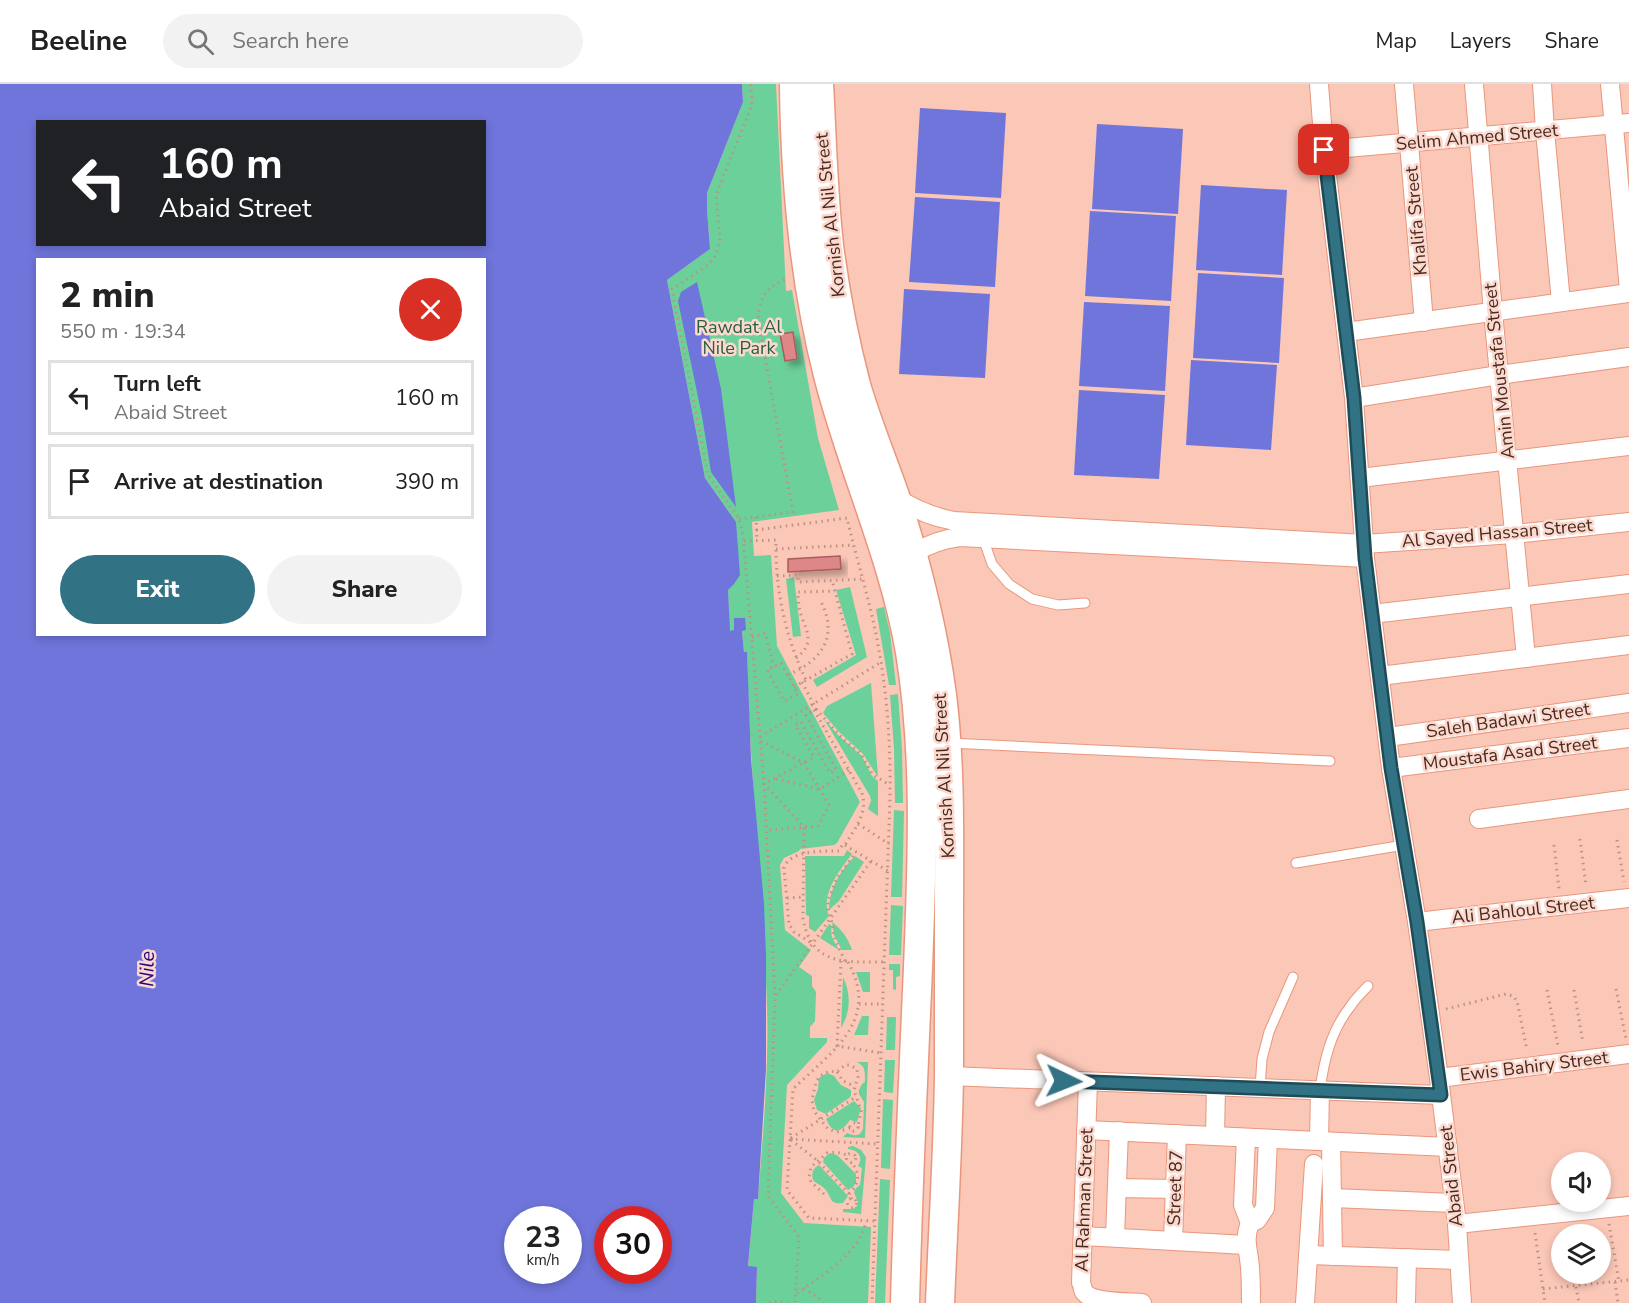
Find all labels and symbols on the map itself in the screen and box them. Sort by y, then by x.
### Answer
street label: Selim Ahmed Street [1395,118,1560,156]
pin [1298,124,1349,175]
street label: Kornish Al Nil Street [809,131,851,298]
street label: Khalifa Street [1399,165,1433,277]
street label: Amin Moustafa Street [1478,281,1520,460]
park label: Rawdat Al Nile Park [696,315,783,360]
street label: Al Sayed Hassan Street [1401,513,1594,553]
street label: Kornish Al Nil Street [928,692,960,859]
street label: Saleh Badawi Street [1425,697,1592,743]
street label: Moustafa Asad Street [1421,730,1599,776]
street label: Ali Bahloul Street [1450,890,1596,929]
water label: Nile [133,950,161,987]
street label: Ewis Bahiry Street [1459,1045,1610,1087]
position arrow [1032,1049,1096,1113]
street label: Abaid Street [1434,1124,1468,1228]
street label: Al Rahman Street [1069,1127,1099,1272]
street label: Street 87 [1162,1150,1188,1226]
speed limit sign: 30 [594,1206,672,1284]

